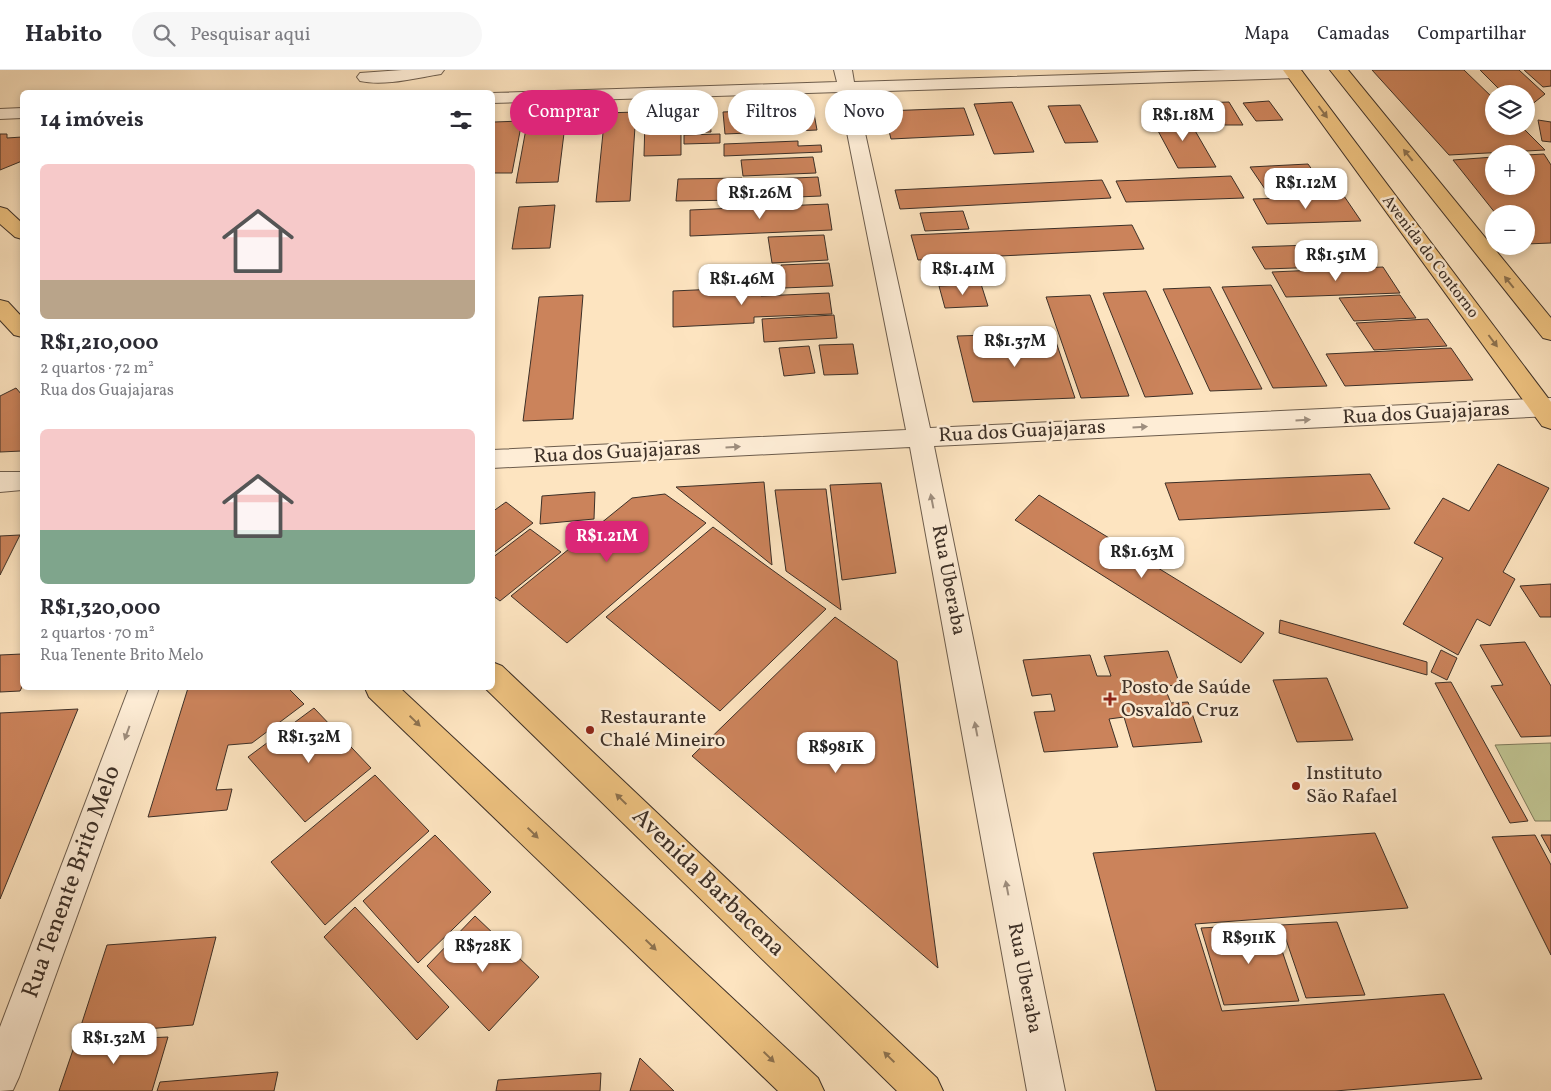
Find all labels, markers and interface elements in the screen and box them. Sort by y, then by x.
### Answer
search box [132,12,482,57]
text: Habito [25,18,102,52]
icon: search [150,21,178,49]
text: Pesquisar aqui [190,22,310,48]
text: Mapa [1244,22,1289,47]
text: Camadas [1317,22,1390,47]
text: Compartilhar [1418,22,1526,47]
map controls [1485,85,1535,255]
button: layers [1485,85,1535,135]
chip: Comprar [510,90,618,135]
chip: Alugar [628,90,718,135]
chip: Filtros [728,90,815,135]
chip: Novo [825,90,903,135]
pin: R$1.18M [1137,100,1229,142]
text: R$1.18M [1152,105,1214,127]
one-way arrow [1318,105,1328,119]
text: 14 imóveis [40,106,144,135]
icon: filters [447,106,475,134]
button: + [1485,145,1535,195]
one-way arrow [1402,149,1413,162]
pin: R$1.12M [1260,168,1352,210]
text: R$1.12M [1275,173,1337,195]
pin: R$1.26M [714,178,806,220]
text: R$1.26M [728,183,792,205]
street label: Avenida do Contorno [1376,191,1484,323]
icon: home [213,196,303,286]
button: − [1485,205,1535,255]
pin: R$1.51M [1290,240,1382,282]
text: R$1.51M [1306,245,1366,267]
pin: R$1.41M [917,254,1009,296]
text: R$1.41M [932,259,994,281]
pin: R$1.46M [696,264,788,306]
text: R$1.46M [710,269,775,291]
one-way arrow [1504,275,1515,288]
pin: R$1.37M [969,326,1061,368]
text: R$1,210,000 [40,329,159,358]
text: R$1.37M [984,331,1046,353]
one-way arrow [1487,334,1498,347]
text: 2 quartos · 72 m² [40,358,154,380]
text: Rua dos Guajajaras [40,380,174,402]
street label: Rua dos Guajajaras [1342,396,1510,432]
street label: Rua dos Guajajaras [938,414,1106,450]
one-way arrow [1295,416,1311,424]
one-way arrow [1133,423,1149,431]
street label: Rua dos Guajajaras [533,435,701,471]
one-way arrow [726,442,742,450]
icon: home [213,461,303,551]
one-way arrow [928,492,936,508]
pin: R$1.21M [561,520,653,563]
street label: Rua Uberaba [924,522,972,638]
text: R$1.21M [576,526,638,548]
pin: R$1.63M [1096,536,1188,579]
text: R$1.63M [1110,542,1174,564]
text: R$1,320,000 [40,594,160,623]
text: 2 quartos · 70 m² [40,623,155,645]
text: Rua Tenente Brito Melo [40,645,204,667]
place label: Posto de Saúde Osvaldo Cruz [1121,674,1251,725]
marker: Posto de Saúde Osvaldo Cruz [1103,692,1117,706]
place label: Restaurante Chalé Mineiro [600,704,726,755]
one-way arrow [409,715,421,727]
one-way arrow [972,720,980,736]
pin: R$1.32M [263,722,355,764]
marker: Restaurante Chalé Mineiro [584,724,596,736]
one-way arrow [123,726,131,741]
text: R$1.32M [278,727,340,749]
pin: R$981K [795,732,877,774]
text: R$981K [808,737,864,759]
place label: Instituto São Rafael [1306,760,1398,811]
street label: Rua Tenente Brito Melo [14,761,130,1003]
marker: Instituto São Rafael [1290,780,1302,792]
one-way arrow [615,793,627,805]
street label: Avenida Barbacena [624,801,792,965]
one-way arrow [527,827,539,839]
one-way arrow [1002,880,1010,896]
street label: Rua Uberaba [1000,920,1048,1036]
pin: R$911K [1208,922,1290,965]
text: R$911K [1222,928,1276,950]
pin: R$728K [442,930,524,973]
text: R$728K [455,936,511,958]
one-way arrow [645,939,657,951]
pin: R$1.32M [68,1022,160,1065]
text: R$1.32M [83,1028,145,1050]
one-way arrow [763,1051,775,1063]
one-way arrow [883,1051,895,1063]

